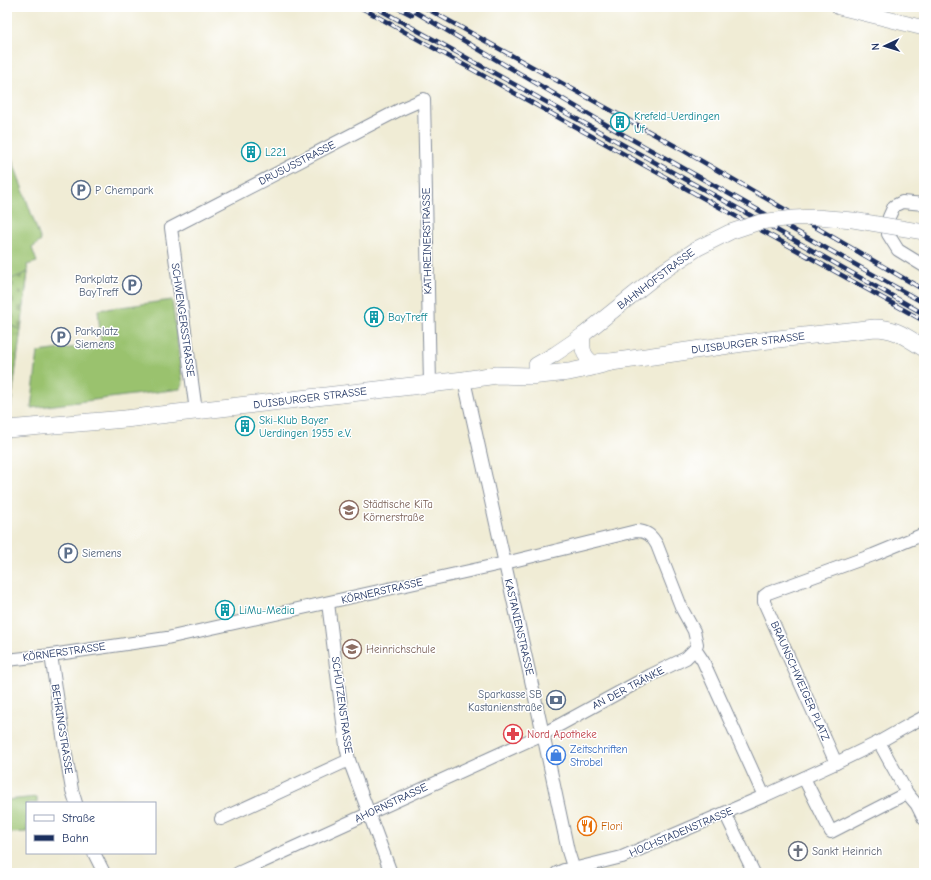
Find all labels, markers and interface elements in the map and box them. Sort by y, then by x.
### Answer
north arrow [865,26,905,66]
text: N [869,43,882,51]
place label: Krefeld-Uerdingen Uf [634,110,720,136]
building icon: Krefeld-Uerdingen Uf [609,111,631,133]
street label: DRUSUSSTRASSE [256,138,338,188]
building icon: L221 [240,141,262,163]
place label: L221 [265,146,286,159]
parking icon: P Chempark [70,179,92,201]
place label: P Chempark [95,184,154,197]
street label: KATHREINERSTRASSE [420,187,434,295]
street label: BAHNHOFSTRASSE [615,246,697,312]
street label: SCHWENGERSSTRASSE [169,262,197,378]
place label: Parkplatz BayTreff [75,273,119,299]
parking icon: Parkplatz BayTreff [121,274,143,296]
building icon: BayTreff [363,306,385,328]
place label: BayTreff [388,311,428,324]
place label: Parkplatz Siemens [75,325,118,351]
parking icon: Parkplatz Siemens [50,326,72,348]
street label: DUISBURGER STRASSE [691,330,806,356]
street label: DUISBURGER STRASSE [253,385,368,411]
place label: Ski-Klub Bayer Uerdingen 1955 e.V. [259,414,351,440]
building icon: Ski-Klub Bayer Uerdingen 1955 e.V. [234,415,256,437]
place label: Städtische KiTa Körnerstraße [363,498,433,524]
school or university icon: Städtische KiTa Körnerstraße [338,499,360,521]
parking icon: Siemens [57,542,79,564]
place label: Siemens [82,547,122,560]
street label: KÖRNERSTRASSE [340,575,424,607]
street label: KASTANIENSTRASSE [502,577,537,677]
building icon: LiMu-Media [214,599,236,621]
place label: LiMu-Media [239,604,295,617]
street label: BRAUNSCHWEIGER PLATZ [768,619,833,743]
school or university icon: Heinrichschule [341,638,363,660]
street label: KÖRNERSTRASSE [22,640,107,664]
place label: Heinrichschule [366,643,436,656]
street label: SCHÜTZENSTRASSE [329,656,355,755]
street label: AN DER TRÄNKE [590,663,667,712]
street label: BEHRINGSTRASSE [48,683,76,775]
place label: Sparkasse SB Kastanienstraße [468,688,542,714]
bank icon: Sparkasse SB Kastanienstraße [545,689,567,711]
pharmacy icon: Nord Apotheke [502,723,524,745]
place label: Nord Apotheke [527,728,597,741]
place label: Zeitschriften Strobel [570,743,628,769]
shop icon: Zeitschriften Strobel [545,744,567,766]
street label: AHORNSTRASSE [353,780,430,826]
legend [26,802,156,854]
street label: HOCHSTADENSTRASSE [627,804,735,860]
text: Straße [62,811,95,825]
restaurant icon: Flori [576,815,598,837]
place label: Flori [601,820,622,833]
text: Bahn [62,831,89,845]
church icon: Sankt Heinrich [787,840,809,862]
place label: Sankt Heinrich [812,845,882,858]

